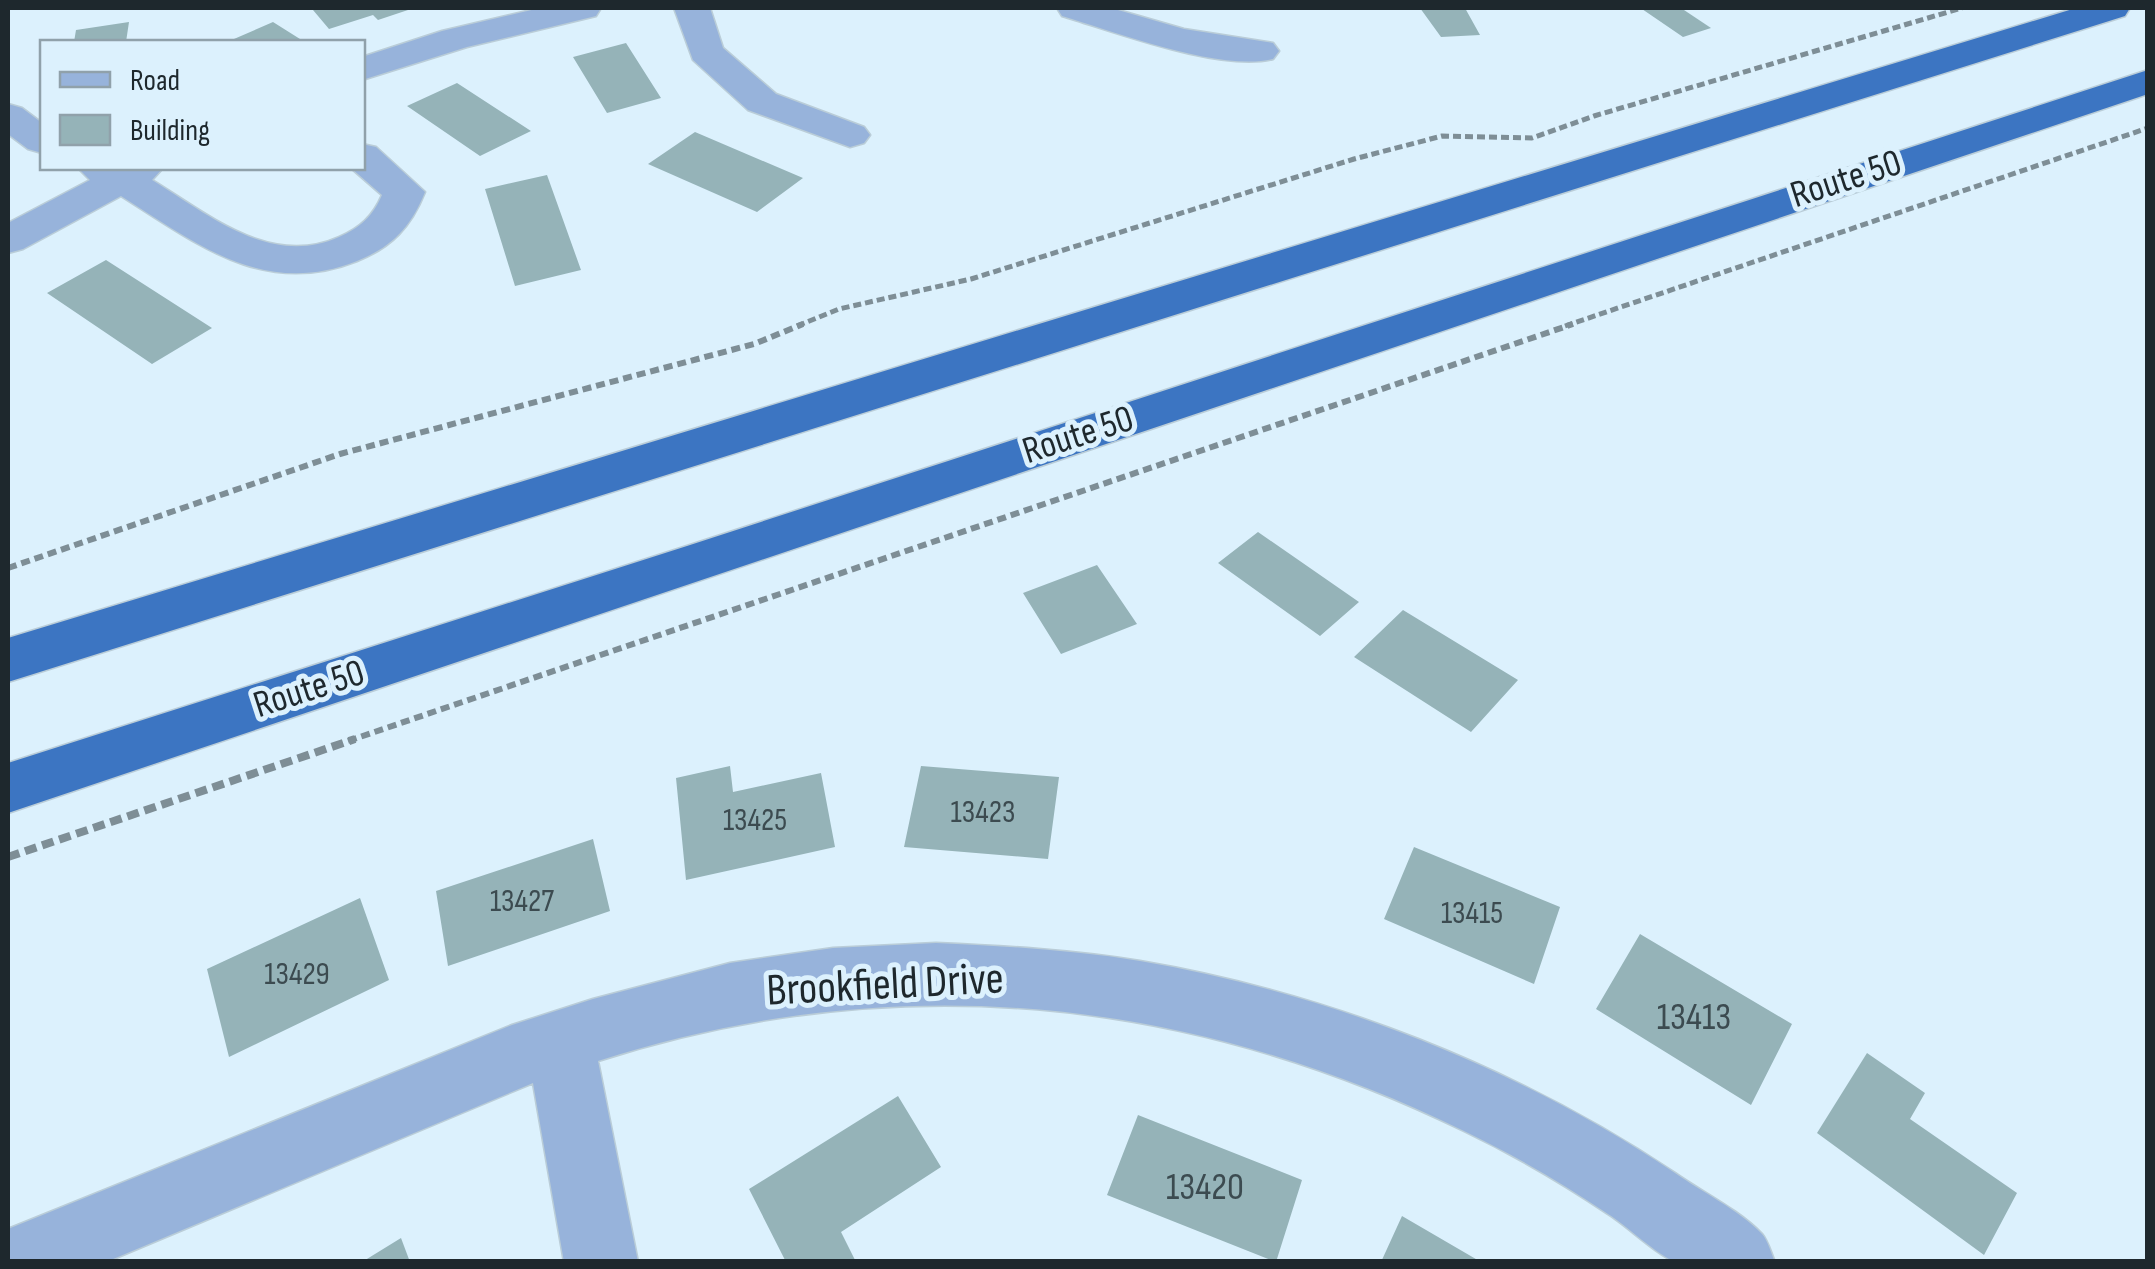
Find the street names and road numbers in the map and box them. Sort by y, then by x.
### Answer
street label: Route 50 [1785,140,1907,218]
street label: Route 50 [1017,396,1139,474]
street label: Route 50 [248,650,370,728]
street label: Brookfield Drive [765,951,1005,1019]

